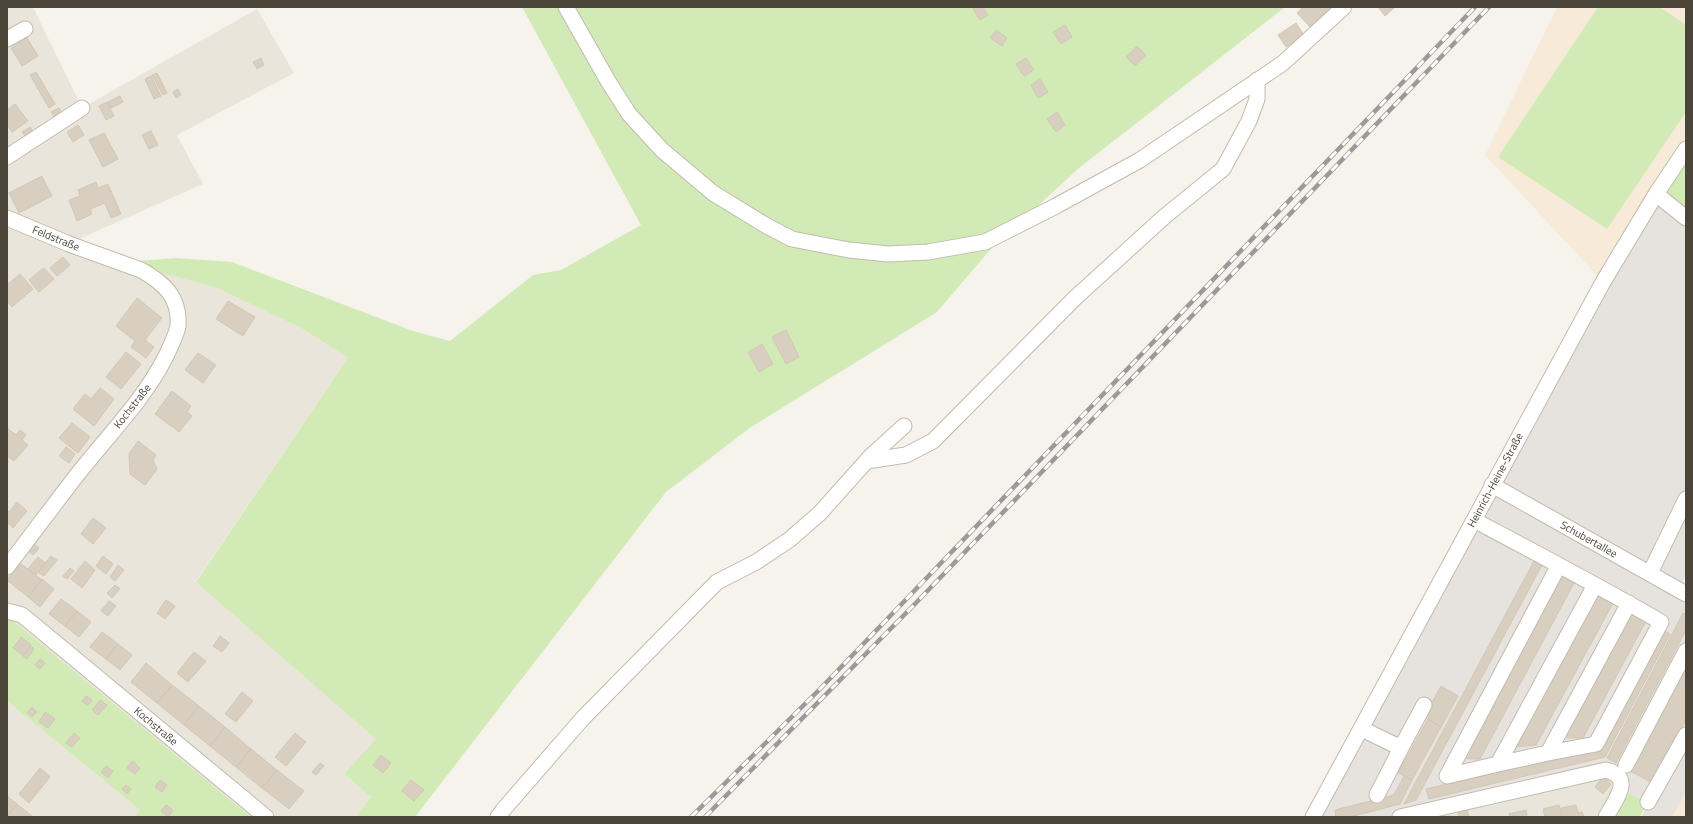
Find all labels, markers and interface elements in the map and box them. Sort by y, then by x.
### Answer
street label: Feldstraße [30,221,82,255]
street label: Kochstraße [109,380,155,432]
street label: Heinrich-Heine-Straße [1463,429,1527,530]
street label: Schubertallee [1557,517,1621,562]
street label: Kochstraße [131,703,182,749]

